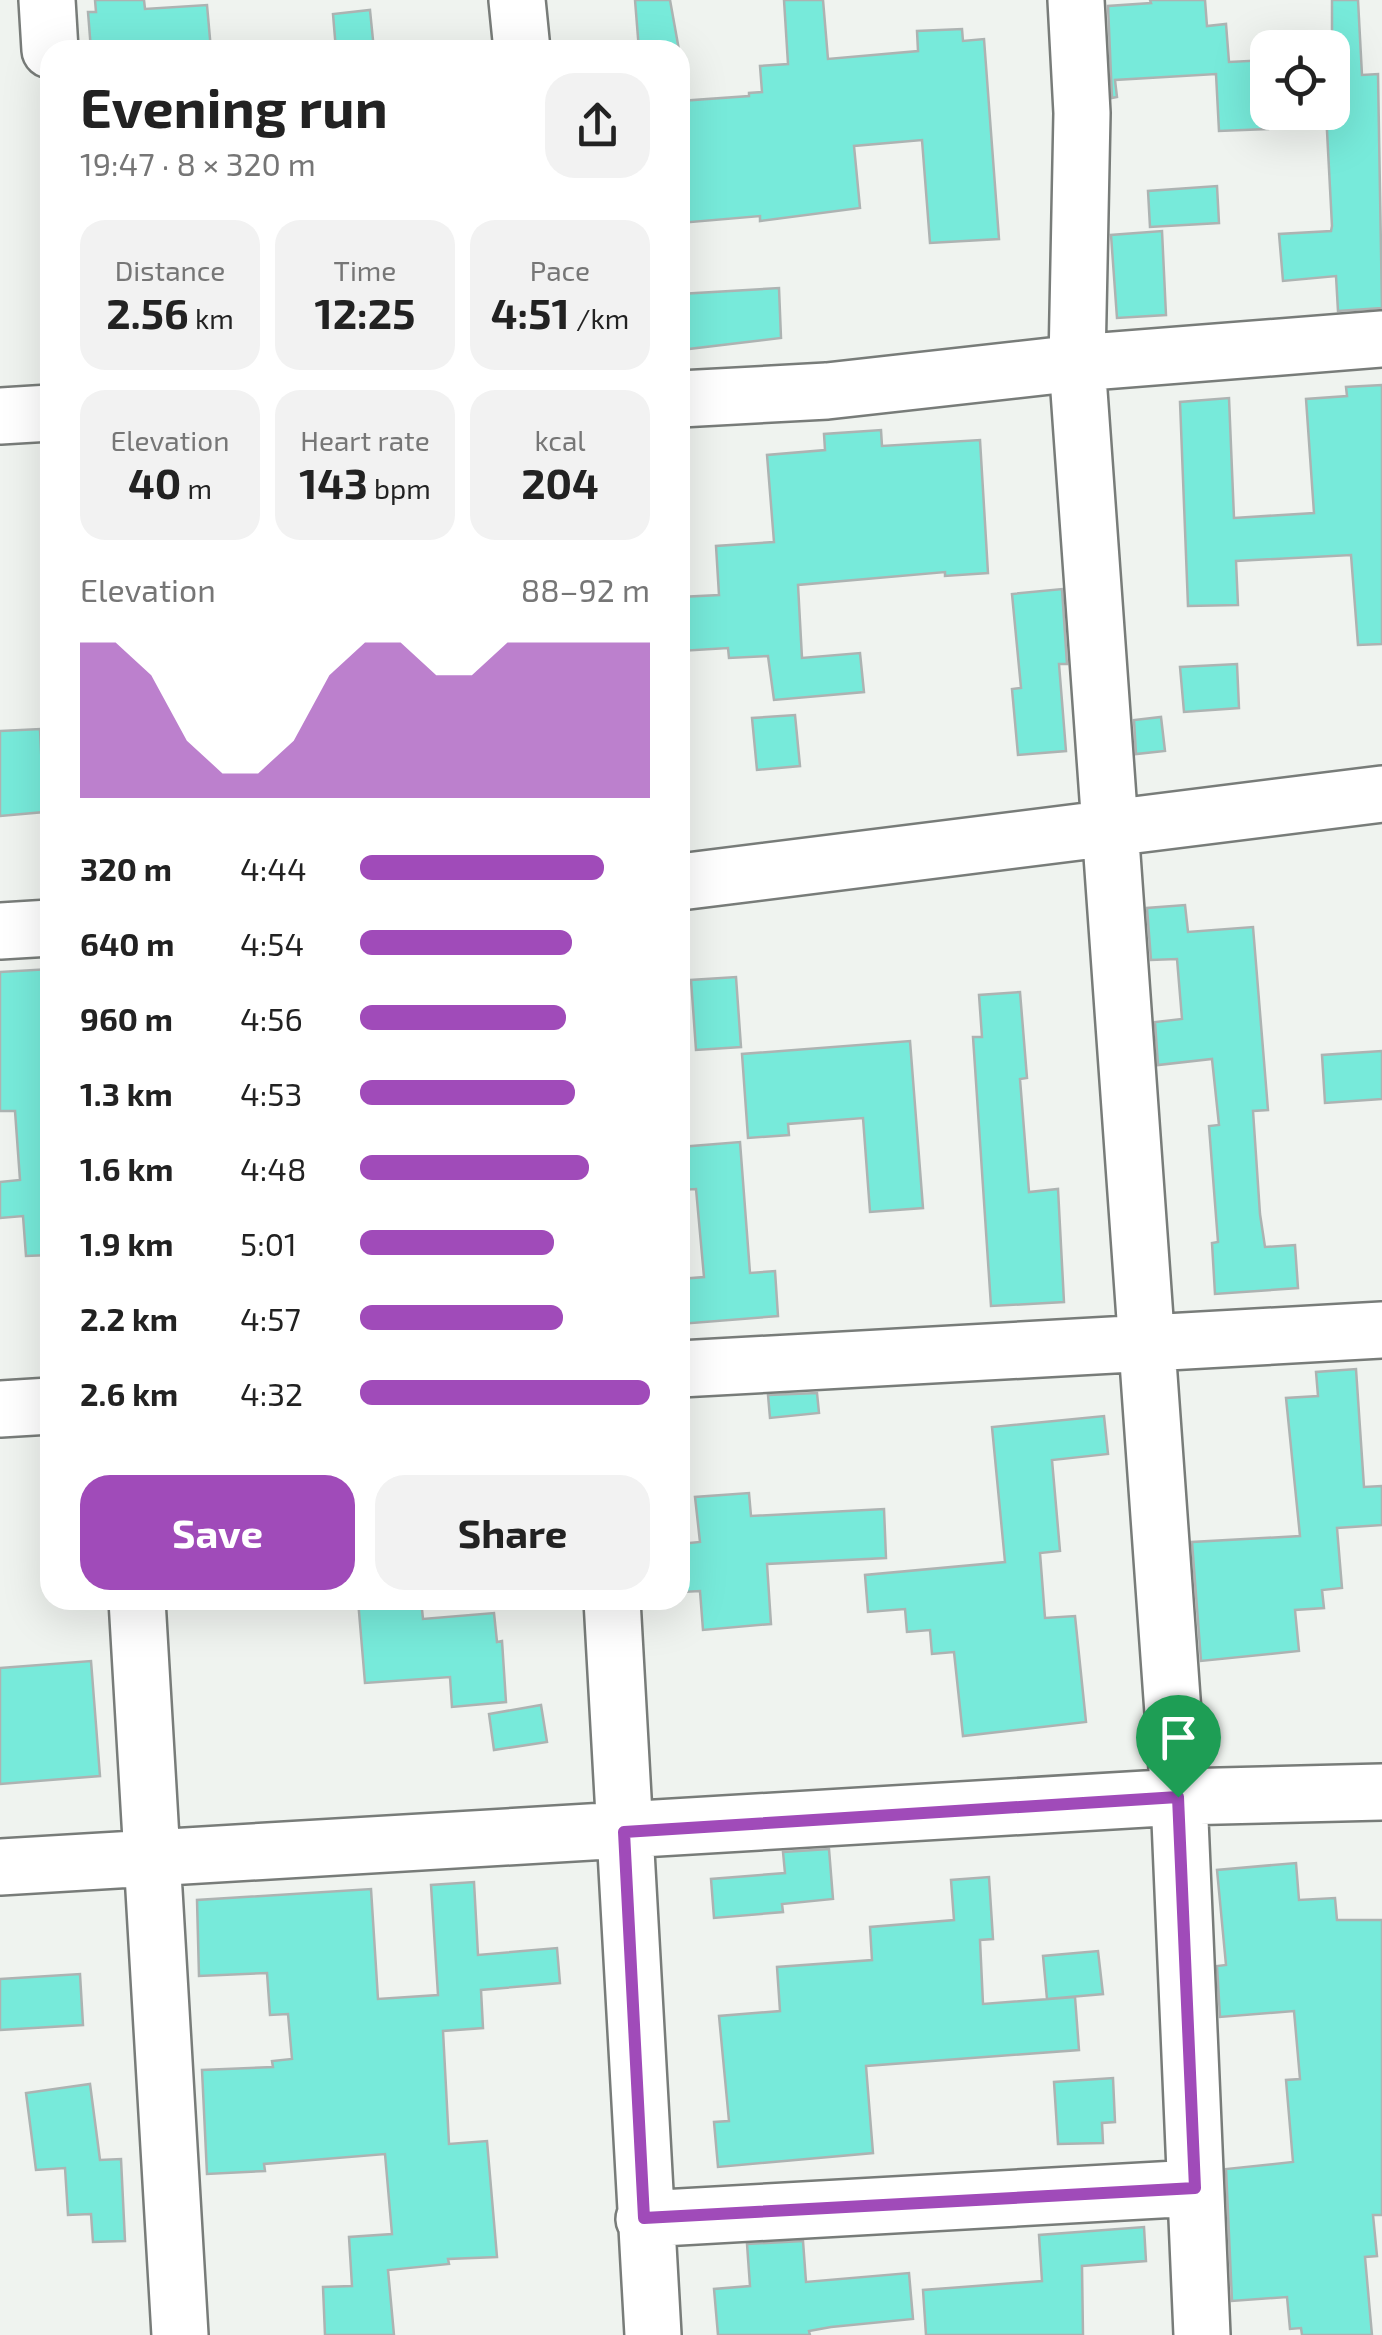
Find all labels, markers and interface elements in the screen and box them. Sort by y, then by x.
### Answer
map controls [1250,30,1350,130]
button: locate [1250,30,1350,130]
text: Evening run [80,73,388,139]
button: share [545,73,650,178]
text: 19:47 · 8 × 320 m [80,144,316,182]
text: Distance [115,253,225,287]
text: Time [334,253,396,287]
text: Pace [530,253,590,287]
text: 2.56 [106,287,189,337]
text: 12:25 [315,287,415,337]
text: 4:51 [491,287,570,337]
text: km [189,301,234,335]
text: /km [570,301,629,335]
text: Elevation [111,423,229,457]
text: Heart rate [300,423,430,457]
text: kcal [534,423,586,457]
text: 40 [128,457,181,507]
text: 143 [299,457,368,507]
text: 204 [521,457,599,507]
text: m [181,471,212,505]
text: bpm [368,471,431,505]
text: Elevation [80,570,216,608]
text: 88–92 m [521,570,650,608]
text: 320 m [80,849,172,887]
text: 4:44 [240,849,307,887]
text: 640 m [80,924,175,962]
text: 4:54 [240,924,304,962]
text: 960 m [80,999,173,1037]
text: 4:56 [240,999,303,1037]
text: 1.3 km [80,1074,173,1112]
text: 4:53 [240,1074,302,1112]
text: 1.6 km [80,1149,174,1187]
text: 4:48 [240,1149,306,1187]
text: 1.9 km [80,1224,174,1262]
text: 5:01 [240,1224,297,1262]
text: 2.2 km [80,1299,178,1337]
text: 4:57 [240,1299,301,1337]
text: 2.6 km [80,1374,178,1412]
text: 4:32 [240,1374,303,1412]
button: Save [80,1475,355,1590]
button: Share [375,1475,650,1590]
pin [1136,1695,1221,1798]
icon: arrive [1151,1710,1206,1765]

